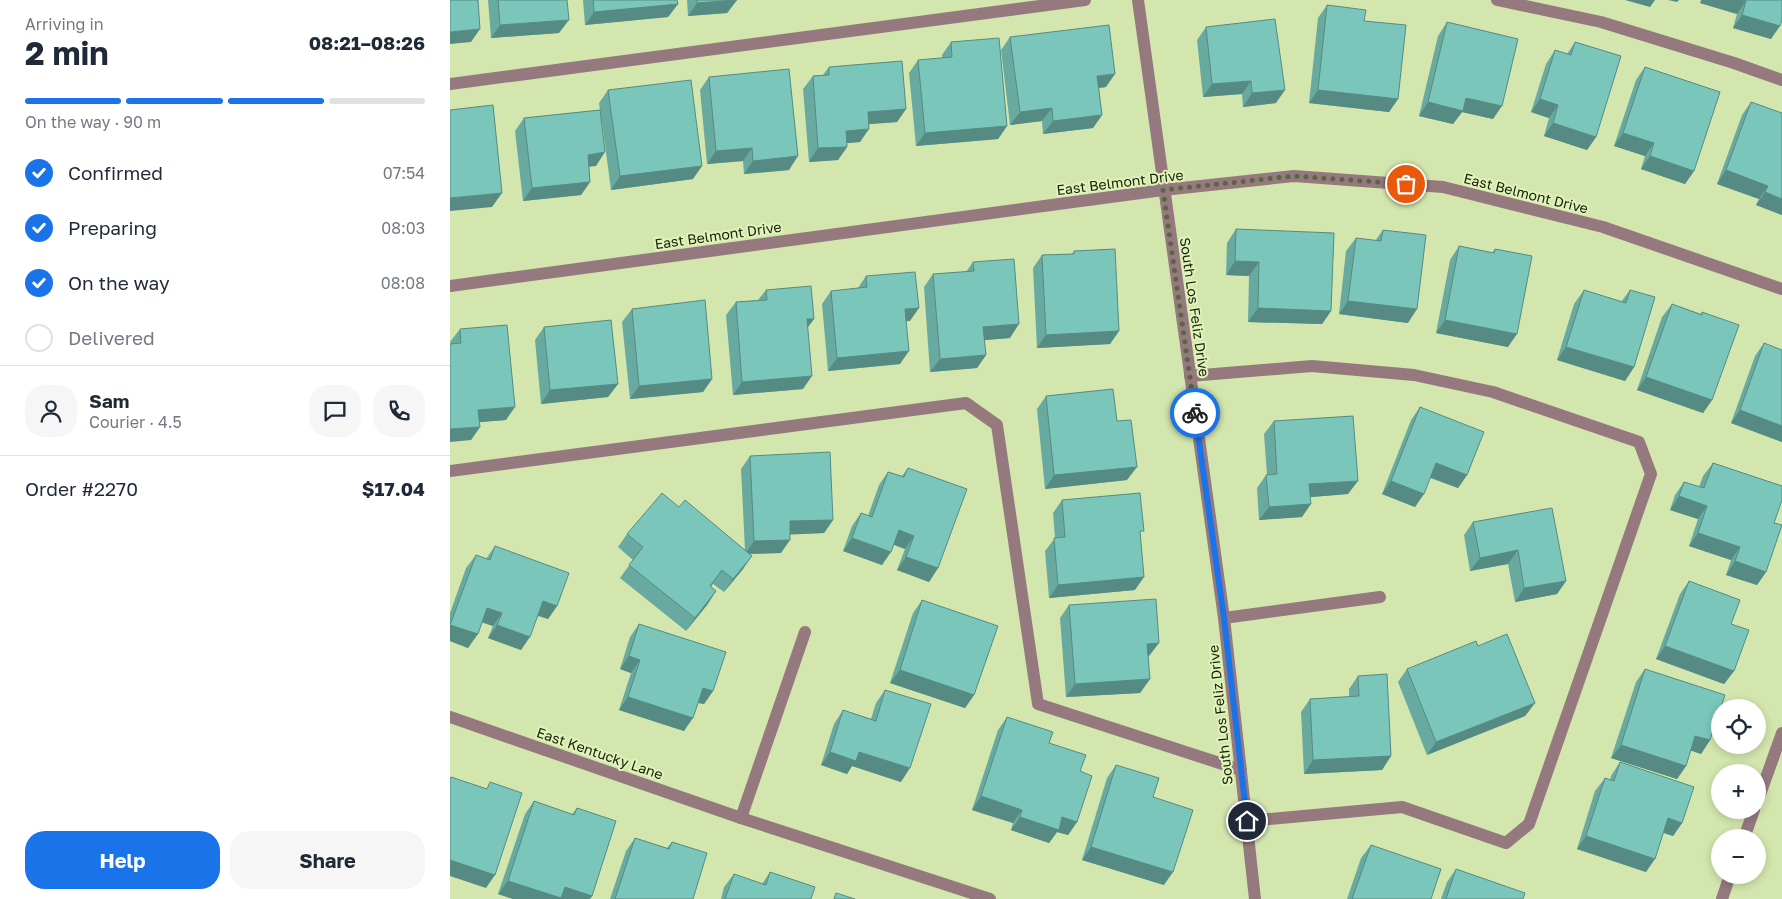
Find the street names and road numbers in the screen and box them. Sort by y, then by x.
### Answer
street label: East Belmont Drive [1056,166,1184,198]
street label: East Belmont Drive [1462,169,1590,217]
street label: East Belmont Drive [654,218,782,252]
street label: South Los Feliz Drive [1177,236,1213,378]
street label: South Los Feliz Drive [1204,644,1236,786]
street label: East Kentucky Lane [535,723,665,783]

